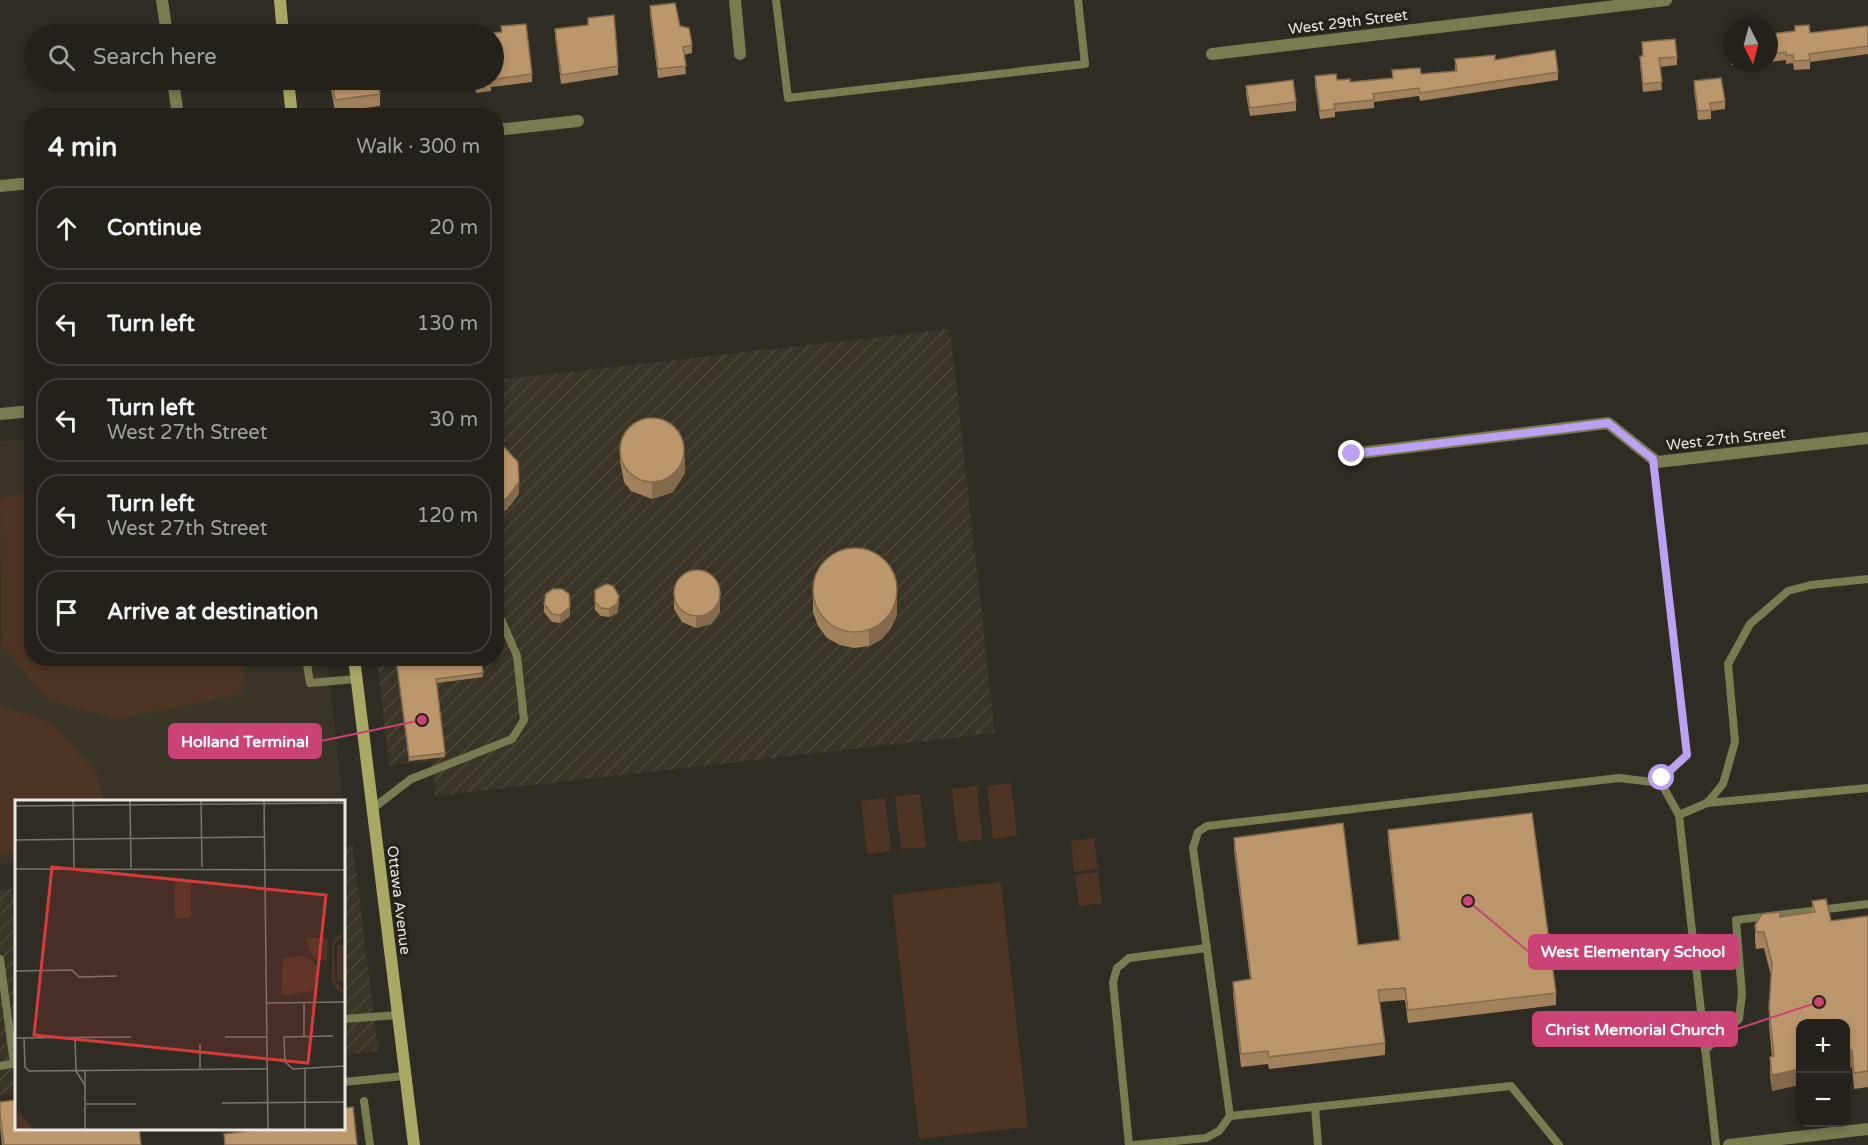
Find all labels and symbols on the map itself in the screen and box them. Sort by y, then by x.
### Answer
street label: West 29th Street [1287,6,1409,38]
north arrow [1724,18,1778,72]
street label: West 27th Street [1665,424,1787,454]
route end [1338,440,1364,466]
callout: Holland Terminal [169,724,321,758]
text: Holland Terminal [181,732,309,752]
route start [1648,764,1674,790]
inset map [15,800,345,1130]
street label: Ottawa Avenue [383,844,415,956]
callout: West Elementary School [1529,935,1738,969]
text: West Elementary School [1541,942,1725,962]
callout: Christ Memorial Church [1533,1012,1737,1046]
text: Christ Memorial Church [1545,1020,1725,1040]

